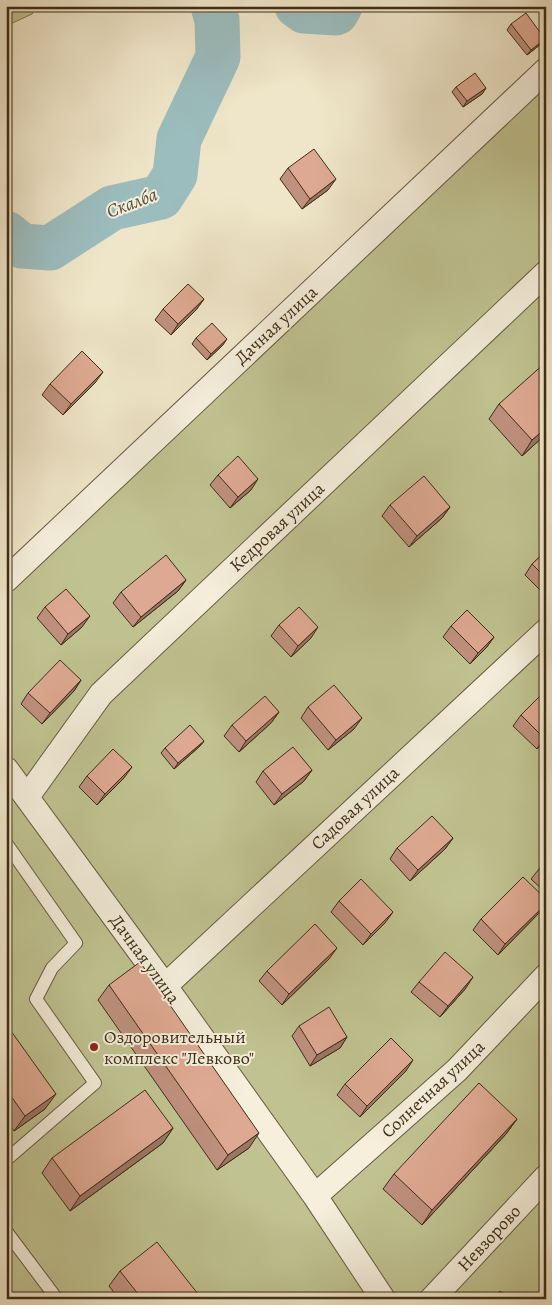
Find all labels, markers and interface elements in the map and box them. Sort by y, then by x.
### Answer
water label: Скалба [103,181,161,225]
street label: Дачная улица [229,280,323,370]
street label: Кедровая улица [224,476,330,577]
street label: Садовая улица [306,760,405,855]
street label: Дачная улица [104,909,186,1009]
place label: Оздоровительный комплекс "Левково" [104,1025,254,1070]
street label: Солнечная улица [376,1034,490,1143]
marker: Оздоровительный комплекс "Левково" [88,1041,100,1053]
street label: Невзорово [452,1199,526,1277]

